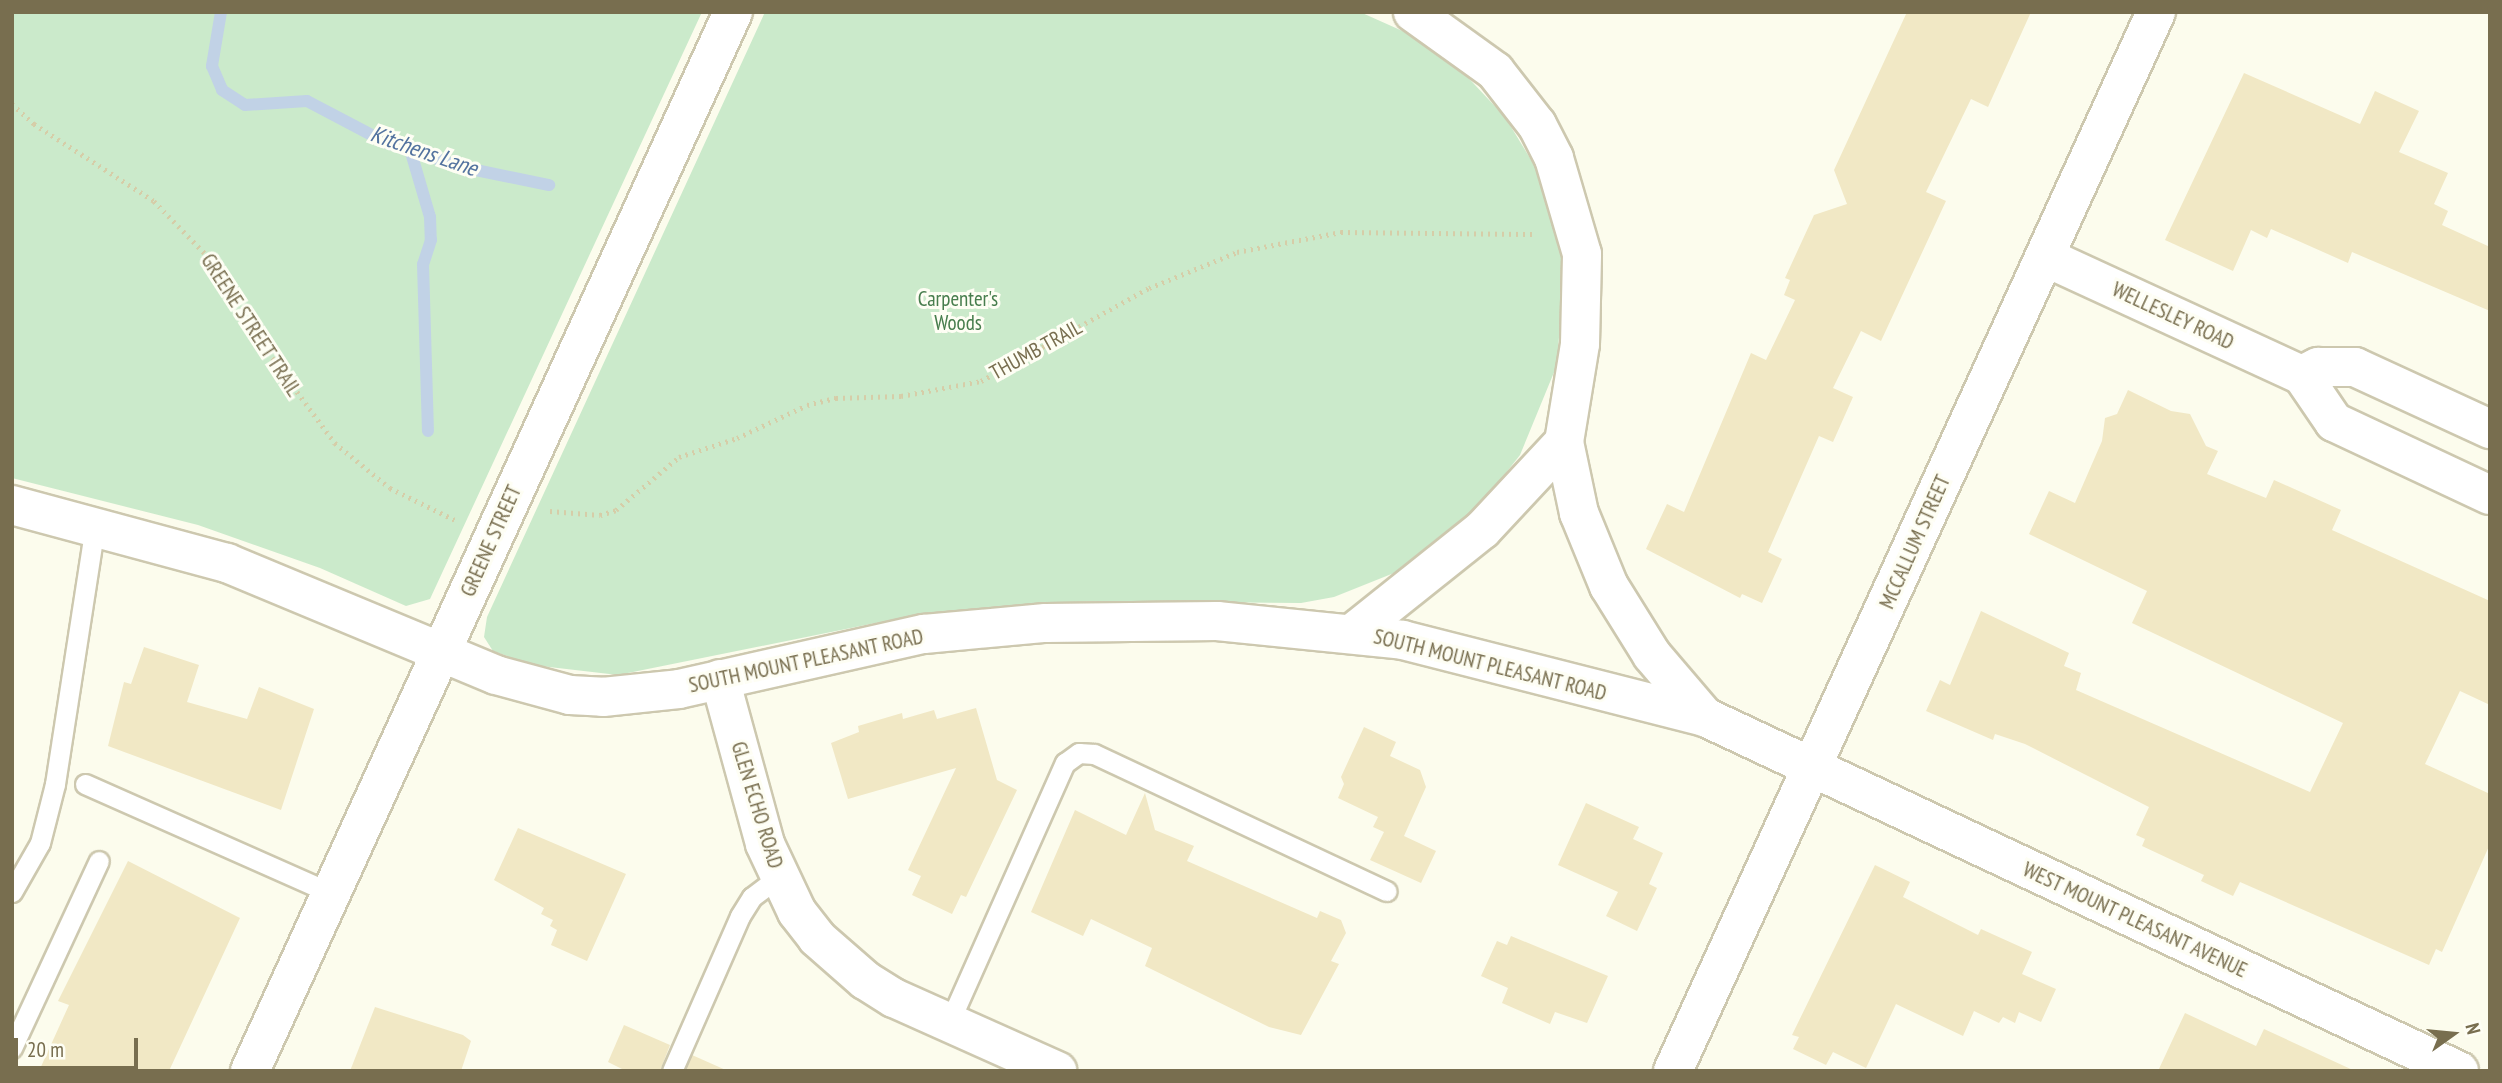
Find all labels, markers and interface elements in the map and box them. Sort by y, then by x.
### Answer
water label: Kitchens Lane [367,120,481,182]
street label: GREENE STREET TRAIL [195,249,307,401]
street label: WELLESLEY ROAD [2108,277,2238,355]
park label: Carpenter's Woods [918,286,998,336]
street label: THUMB TRAIL [985,314,1087,386]
street label: MCCALLUM STREET [1874,471,1956,613]
street label: GREENE STREET [455,481,527,601]
street label: SOUTH MOUNT PLEASANT ROAD [686,624,926,698]
street label: SOUTH MOUNT PLEASANT ROAD [1370,624,1610,706]
street label: GLEN ECHO ROAD [726,739,788,871]
street label: WEST MOUNT PLEASANT AVENUE [2018,856,2252,984]
north arrow [2418,999,2488,1069]
text: N [2460,1020,2486,1037]
scale bar [18,1024,142,1068]
text: 20 m [27,1036,64,1063]

